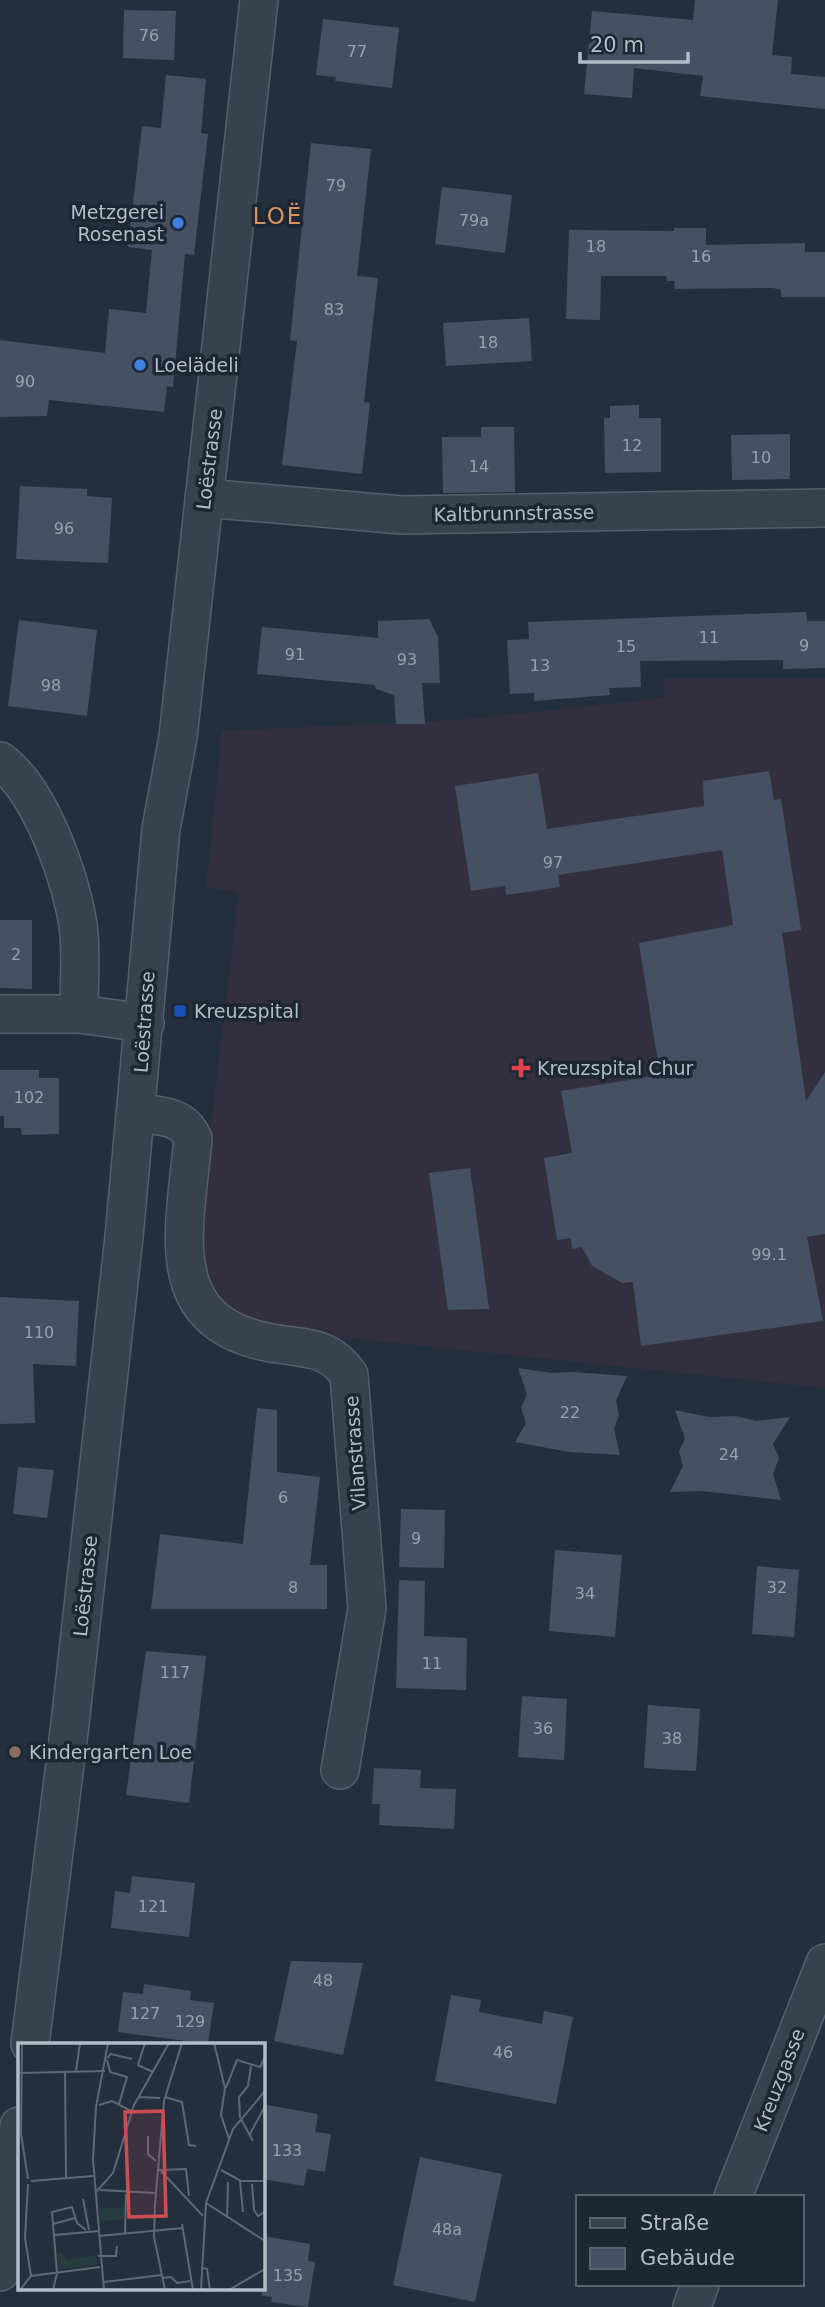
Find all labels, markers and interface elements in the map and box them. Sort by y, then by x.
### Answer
scale bar [580,21,688,65]
house number: 76 [139,26,159,45]
text: 20 m [590,33,644,57]
house number: 77 [347,42,367,61]
house number: 79 [326,176,346,195]
place label: Metzgerei Rosenast [70,201,164,245]
district label: LOË [253,202,303,229]
house number: 79a [459,211,489,230]
marker: Metzgerei Rosenast [170,215,186,231]
house number: 18 [586,237,606,256]
house number: 16 [691,247,711,266]
house number: 83 [324,300,344,319]
house number: 18 [478,333,498,352]
place label: Loelädeli [154,354,239,376]
marker: Loelädeli [132,357,148,373]
house number: 90 [15,372,35,391]
street label: Loëstrasse [192,407,226,511]
house number: 12 [622,436,642,455]
house number: 10 [751,448,771,467]
house number: 14 [469,457,489,476]
street label: Kaltbrunnstrasse [433,501,595,525]
house number: 96 [54,519,74,538]
house number: 11 [699,628,719,647]
house number: 9 [799,636,809,655]
house number: 15 [616,637,636,656]
house number: 91 [285,645,305,664]
house number: 93 [397,650,417,669]
house number: 13 [530,656,550,675]
house number: 98 [41,676,61,695]
house number: 97 [543,853,563,872]
house number: 2 [11,945,21,964]
street label: Loëstrasse [129,970,159,1074]
place label: Kreuzspital [194,1000,299,1022]
marker: Kreuzspital [172,1003,188,1019]
place label: Kreuzspital Chur [537,1057,694,1079]
marker: Kreuzspital Chur [511,1058,531,1078]
house number: 102 [14,1088,44,1107]
house number: 99.1 [751,1245,787,1264]
house number: 110 [24,1323,54,1342]
street label: Vilanstrasse [340,1395,370,1511]
house number: 22 [560,1403,580,1422]
house number: 24 [719,1445,739,1464]
house number: 6 [278,1488,288,1507]
house number: 9 [411,1529,421,1548]
street label: Loëstrasse [69,1534,101,1638]
house number: 8 [288,1578,298,1597]
house number: 32 [767,1578,787,1597]
house number: 34 [575,1584,595,1603]
house number: 11 [422,1654,442,1673]
house number: 117 [160,1663,190,1682]
house number: 36 [533,1719,553,1738]
house number: 38 [662,1729,682,1748]
place label: Kindergarten Loe [29,1741,192,1763]
marker: Kindergarten Loe [7,1744,23,1760]
house number: 121 [138,1897,168,1916]
house number: 48 [313,1971,333,1990]
house number: 127 [130,2004,160,2023]
house number: 129 [175,2012,205,2031]
street label: Kreuzgasse [749,2025,809,2135]
inset map [18,2043,264,2290]
house number: 46 [493,2043,513,2062]
house number: 133 [272,2141,302,2160]
legend [576,2195,804,2286]
text: Straße [640,2211,709,2235]
house number: 48a [432,2220,462,2239]
text: Gebäude [640,2246,735,2270]
house number: 135 [273,2266,303,2285]

